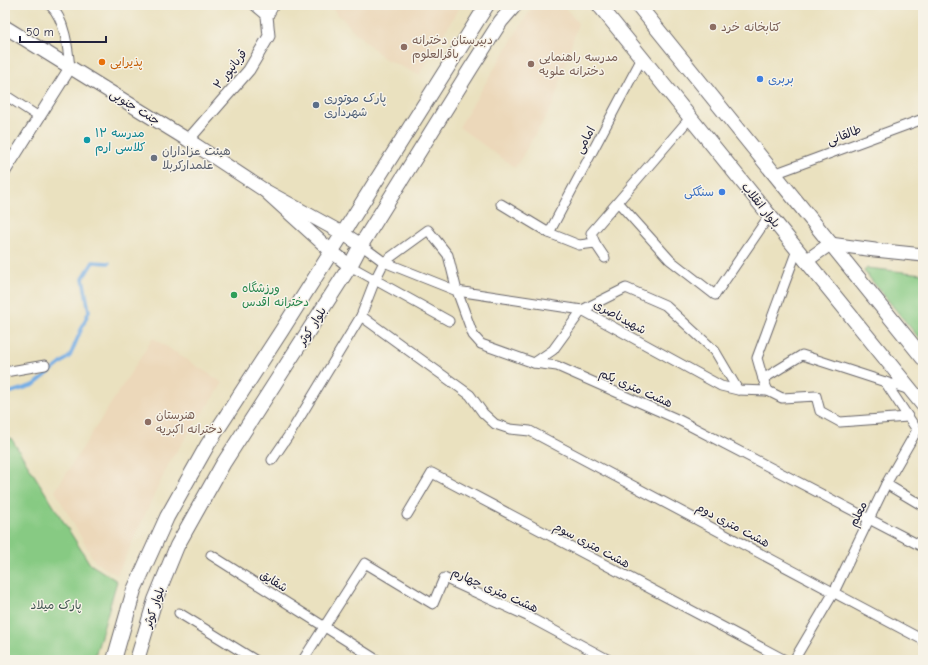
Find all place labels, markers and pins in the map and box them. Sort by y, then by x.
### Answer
place label: کتابخانه خرد [721,20,781,35]
marker: کتابخانه خرد [708,22,718,32]
place label: دبیرستان دخترانه باقرالعلوم [412,33,493,63]
marker: دبیرستان دخترانه باقرالعلوم [399,42,409,52]
place label: مدرسه راهنمایی دخترانه علویه [539,50,618,79]
place label: پذیرایی [110,55,143,70]
marker: پذیرایی [97,57,107,67]
marker: مدرسه راهنمایی دخترانه علویه [526,59,536,69]
place label: بربری [768,72,794,87]
marker: بربری [755,74,765,84]
place label: پارک موتوری شهرداری [324,91,386,119]
marker: پارک موتوری شهرداری [311,100,321,110]
place label: مدرسه ۱۲ کلاسی ارم [95,126,145,156]
marker: مدرسه ۱۲ کلاسی ارم [82,135,92,145]
place label: هیئت عزاداران علمدارکربلا [162,144,231,173]
marker: هیئت عزاداران علمدارکربلا [149,153,159,163]
place label: سنگکی [684,185,714,200]
marker: سنگکی [717,187,727,197]
place label: ورزشگاه دخترانه اقدس [242,281,309,309]
marker: ورزشگاه دخترانه اقدس [229,290,239,300]
place label: هنرستان دخترانه اکبریه [156,408,223,437]
marker: هنرستان دخترانه اکبریه [143,417,153,427]

